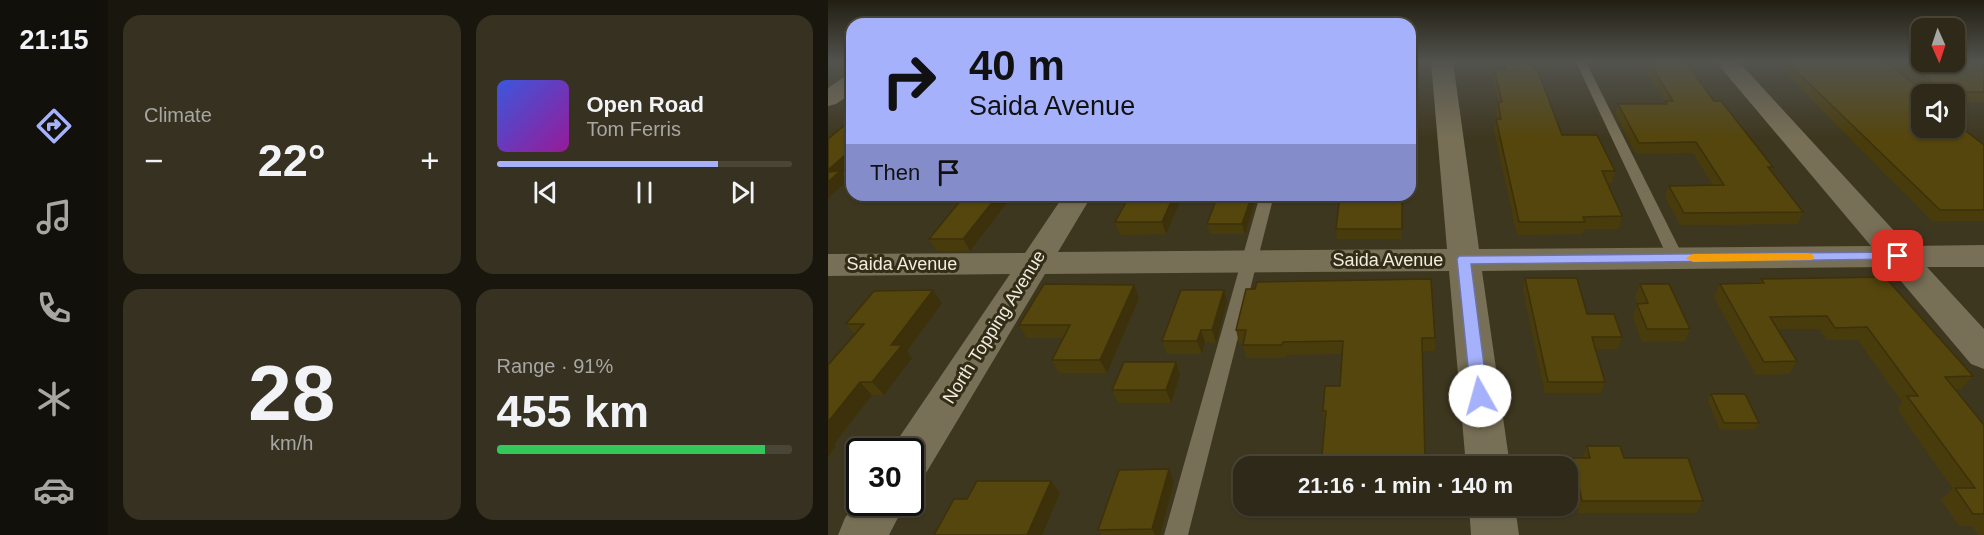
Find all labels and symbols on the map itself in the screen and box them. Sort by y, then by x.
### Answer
north arrow [1911,18,1965,72]
pin [1872,230,1923,281]
street label: North Topping Avenue [939,247,1049,407]
street label: Saida Avenue [1333,250,1443,270]
street label: Saida Avenue [847,254,957,274]
position arrow [1448,364,1512,428]
speed limit sign: 30 [846,438,924,516]

